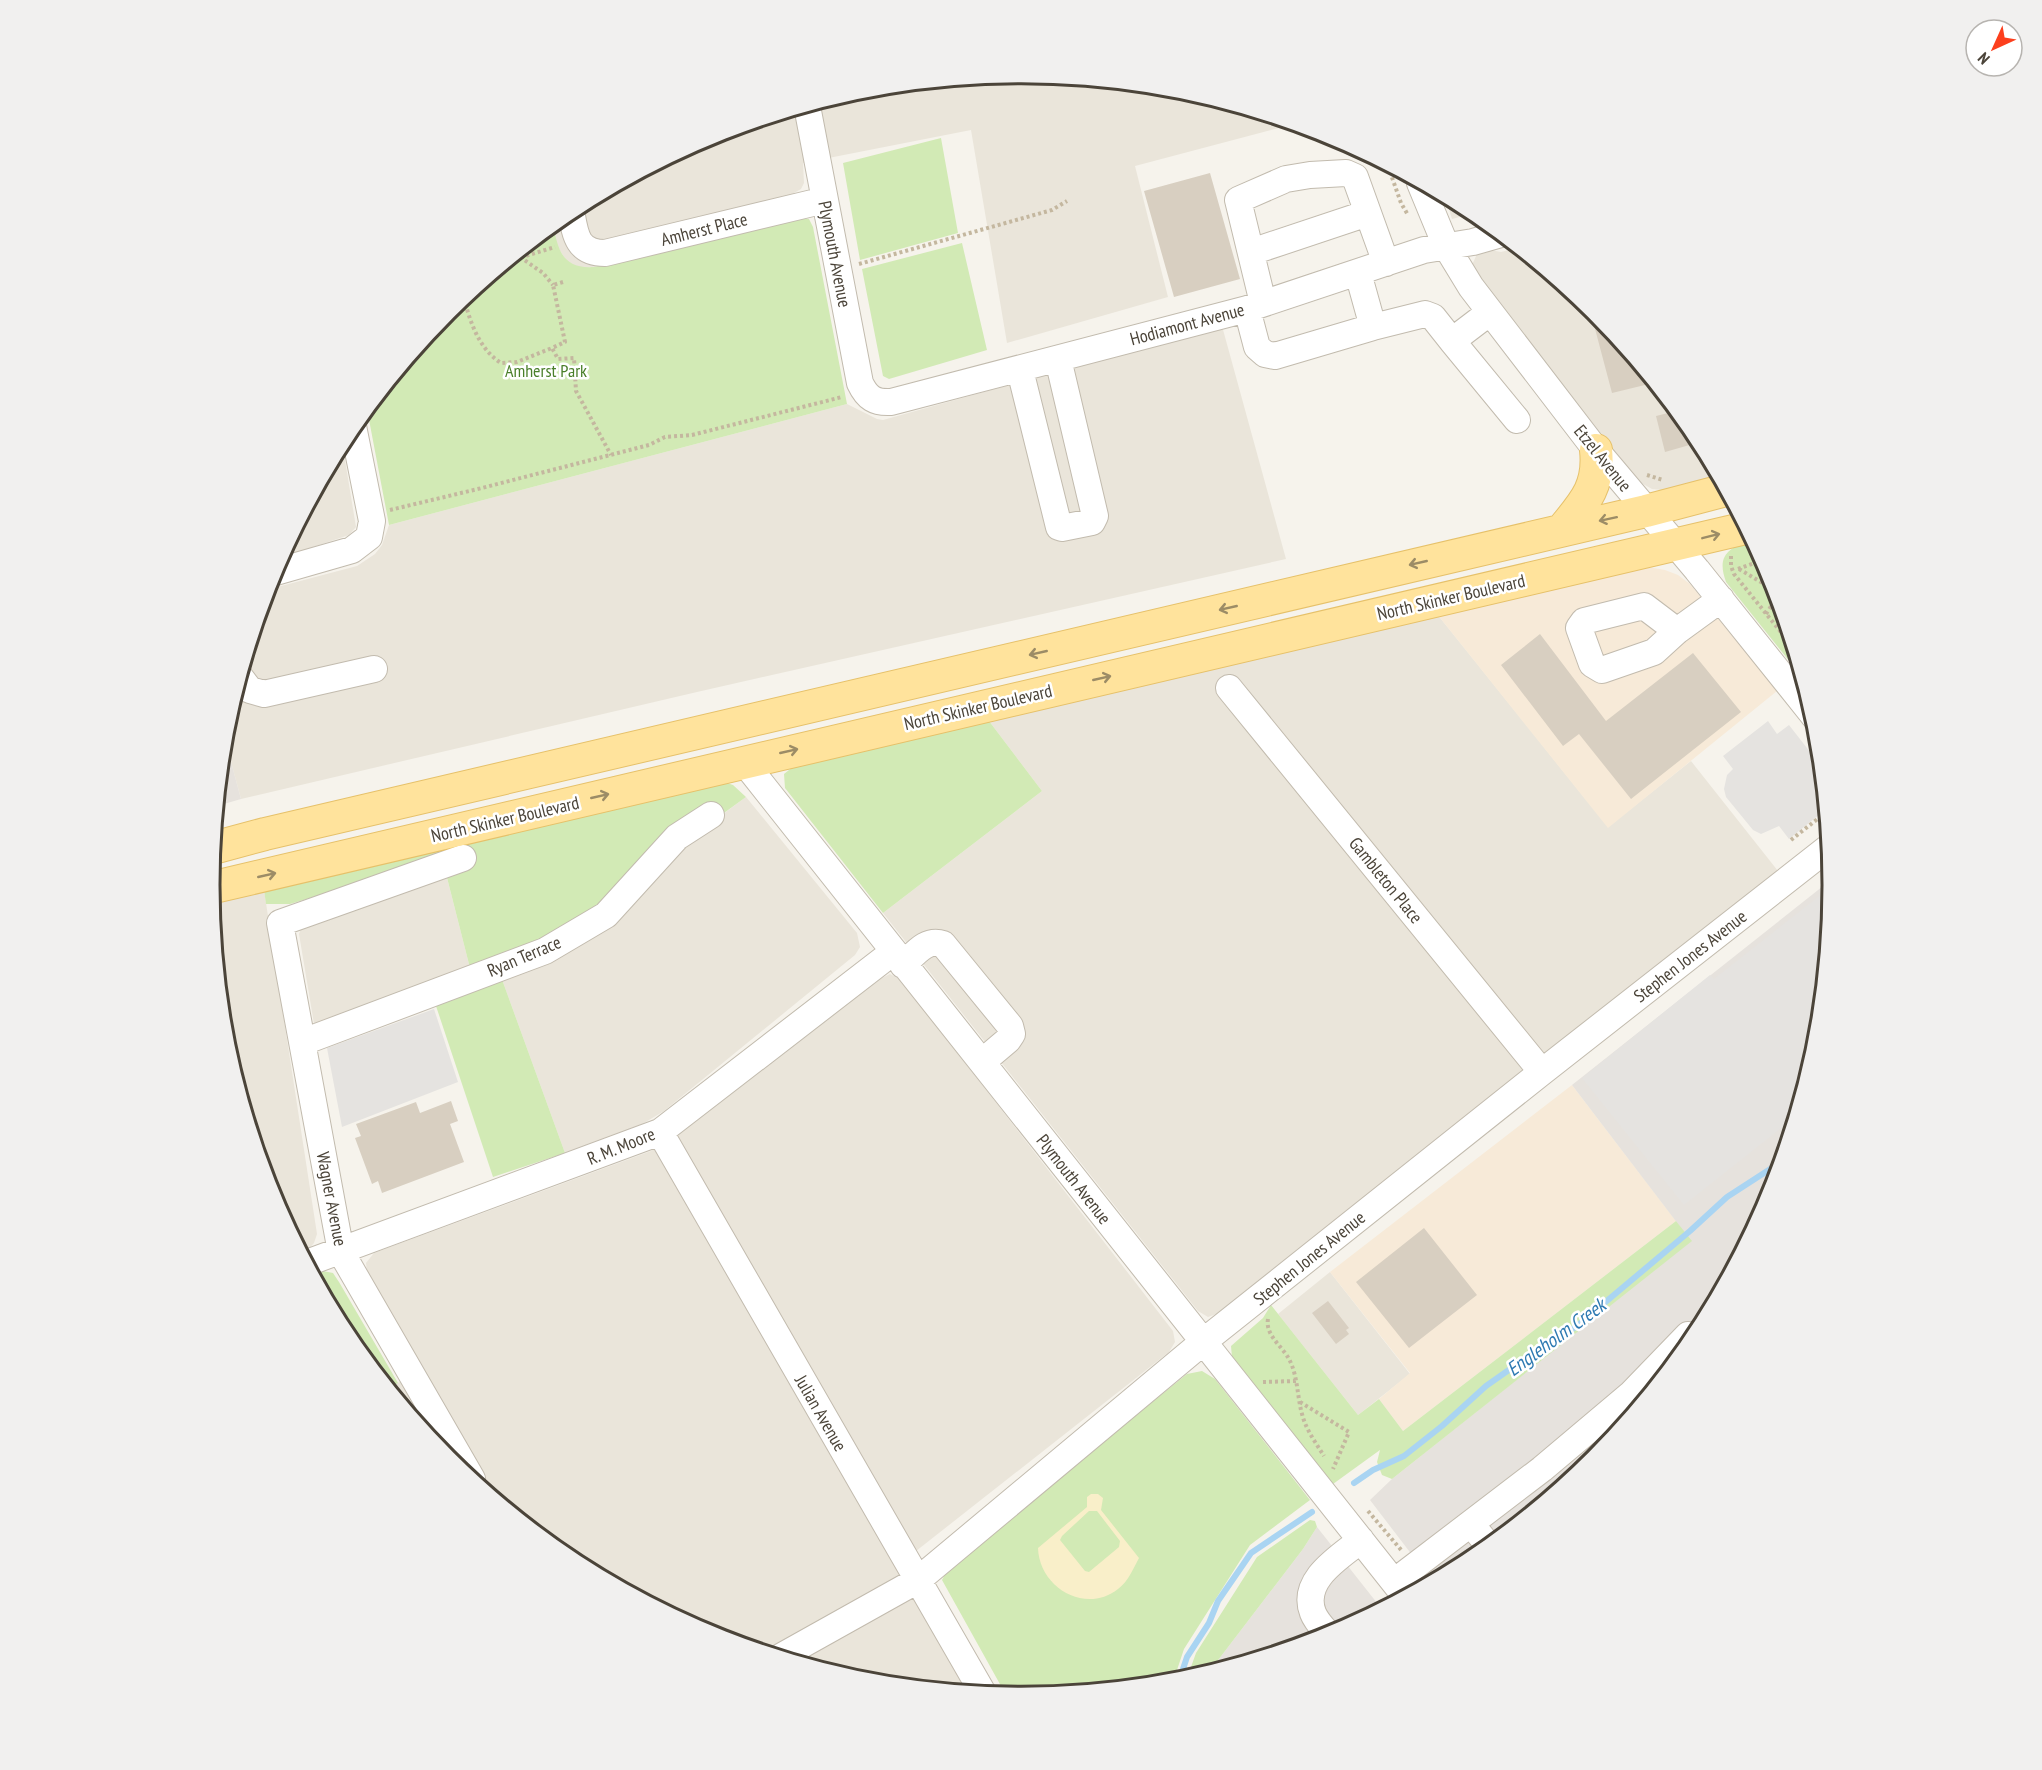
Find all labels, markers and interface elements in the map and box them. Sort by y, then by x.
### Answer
north arrow [1964,18,2024,78]
text: N [1973,48,1994,69]
street label: Plymouth Avenue [813,199,857,309]
street label: Amherst Place [658,207,750,251]
street label: Hodiamont Avenue [1127,298,1247,350]
park label: Amherst Park [505,359,587,382]
street label: Etzel Avenue [1569,420,1637,496]
one-way arrow [1599,514,1618,525]
one-way arrow [1701,530,1720,542]
one-way arrow [1409,558,1428,570]
street label: North Skinker Boulevard [1375,569,1527,625]
one-way arrow [1219,603,1238,614]
one-way arrow [1029,647,1048,659]
one-way arrow [1092,672,1111,683]
street label: North Skinker Boulevard [902,679,1054,735]
one-way arrow [780,745,799,757]
one-way arrow [590,790,609,802]
street label: North Skinker Boulevard [429,791,581,847]
street label: Gambleton Place [1344,832,1428,928]
one-way arrow [257,868,276,880]
street label: Stephen Jones Avenue [1629,905,1751,1007]
street label: Ryan Terrace [484,930,564,982]
street label: R. M. Moore [584,1122,658,1170]
street label: Plymouth Avenue [1032,1129,1116,1229]
street label: Wagner Avenue [312,1150,352,1248]
street label: Stephen Jones Avenue [1248,1206,1370,1310]
water label: Engleholm Creek [1501,1291,1613,1382]
street label: Julian Avenue [789,1370,852,1455]

